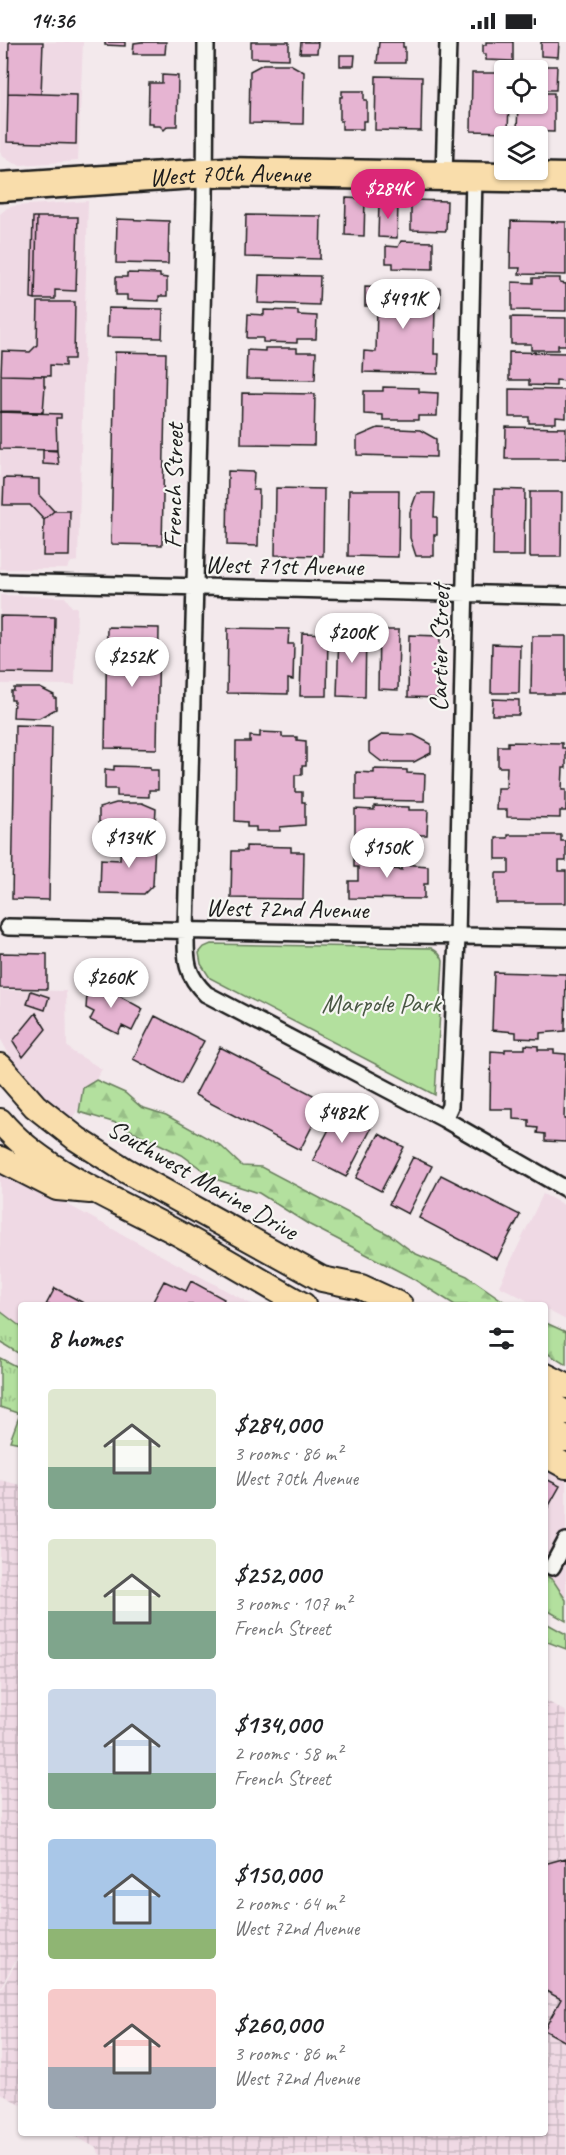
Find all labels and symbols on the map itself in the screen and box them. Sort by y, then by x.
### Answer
street label: West 70th Avenue [148,156,312,194]
pin: $284K [346,169,430,220]
pin: $491K [361,279,445,330]
street label: French Street [156,421,191,549]
street label: West 71st Avenue [205,548,365,583]
street label: Cartier Street [422,581,457,712]
pin: $200K [310,613,394,664]
pin: $252K [90,637,174,688]
pin: $134K [87,818,171,869]
pin: $150K [345,828,429,879]
street label: West 72nd Avenue [205,891,370,926]
pin: $260K [69,958,153,1009]
park label: Marpole Park [322,987,442,1020]
pin: $482K [300,1093,384,1144]
street label: Southwest Marine Drive [102,1112,305,1248]

